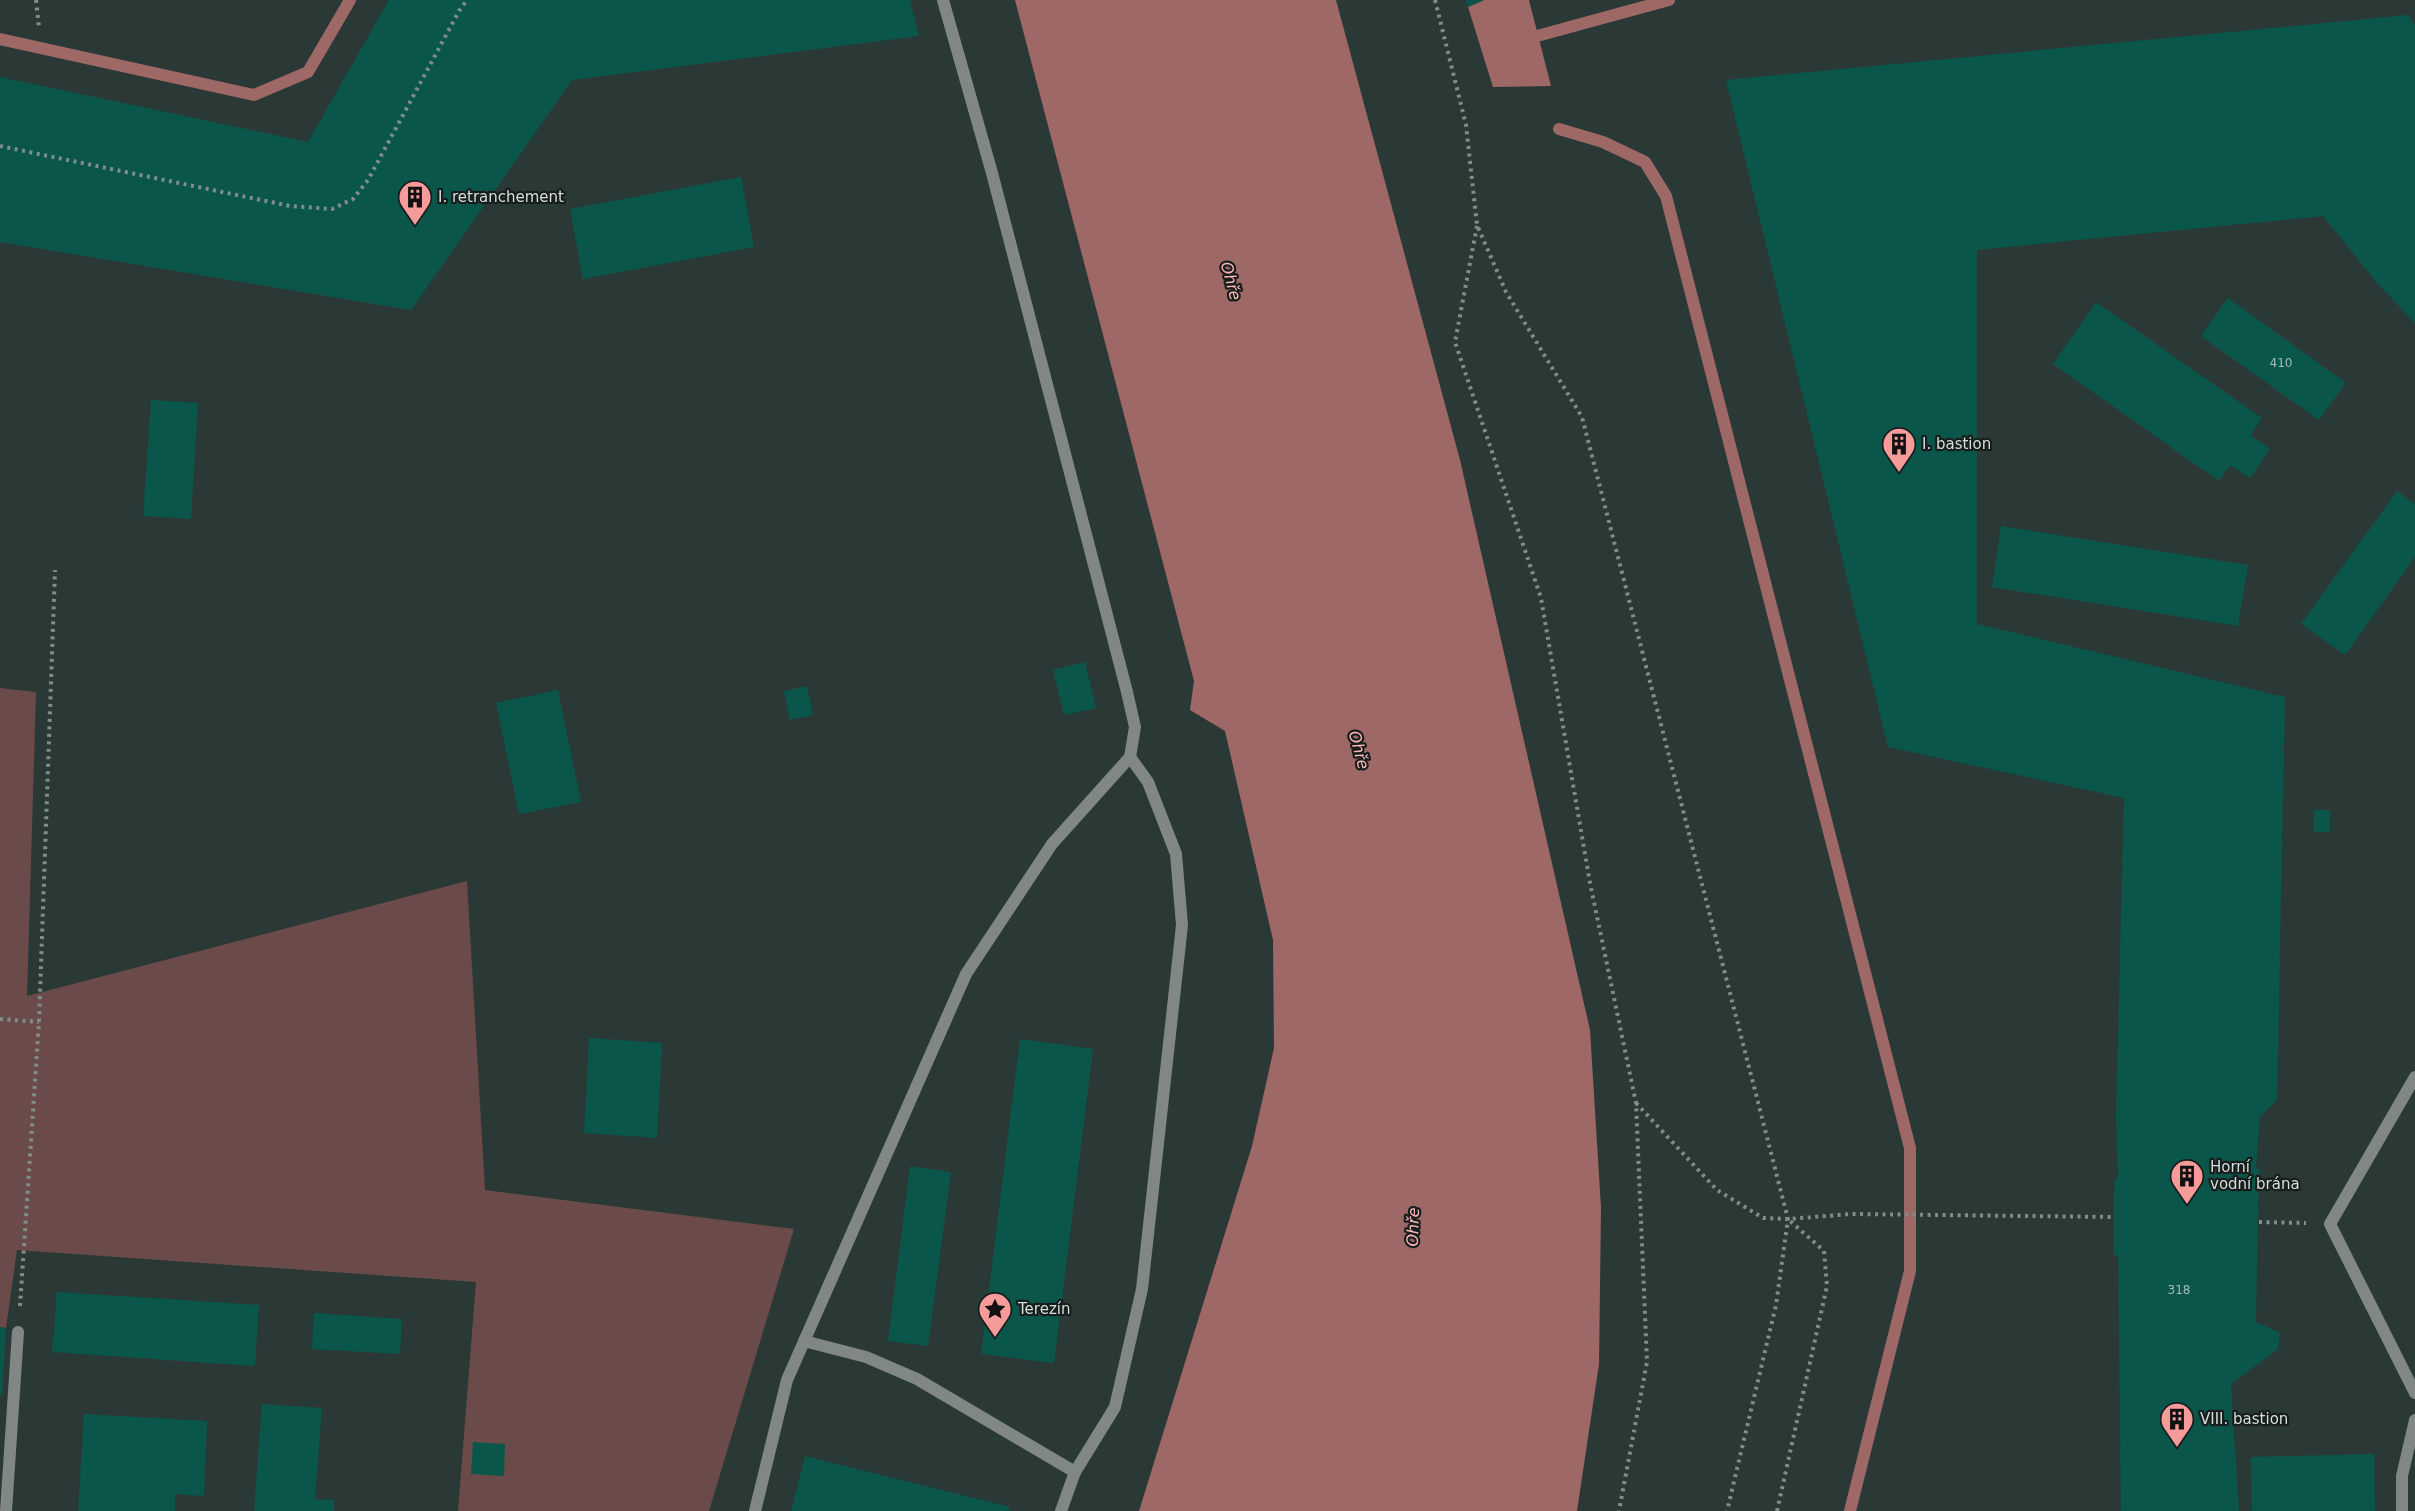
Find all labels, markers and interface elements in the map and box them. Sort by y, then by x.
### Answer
building icon: I. retranchement [397,179,433,226]
place label: I. retranchement [438,188,564,206]
water label: Ohře [1217,260,1245,303]
house number: 410 [2270,356,2292,370]
building icon: I. bastion [1881,426,1917,473]
place label: I. bastion [1922,435,1991,453]
water label: Ohře [1345,729,1373,772]
building icon: Horní vodní brána [2169,1158,2205,1205]
place label: Horní vodní brána [2210,1158,2300,1193]
water label: Ohře [1403,1207,1423,1247]
house number: 318 [2168,1283,2190,1297]
place icon: Terezín [977,1291,1013,1338]
place label: Terezín [1017,1300,1070,1318]
building icon: VIII. bastion [2159,1401,2195,1448]
place label: VIII. bastion [2200,1410,2288,1428]

